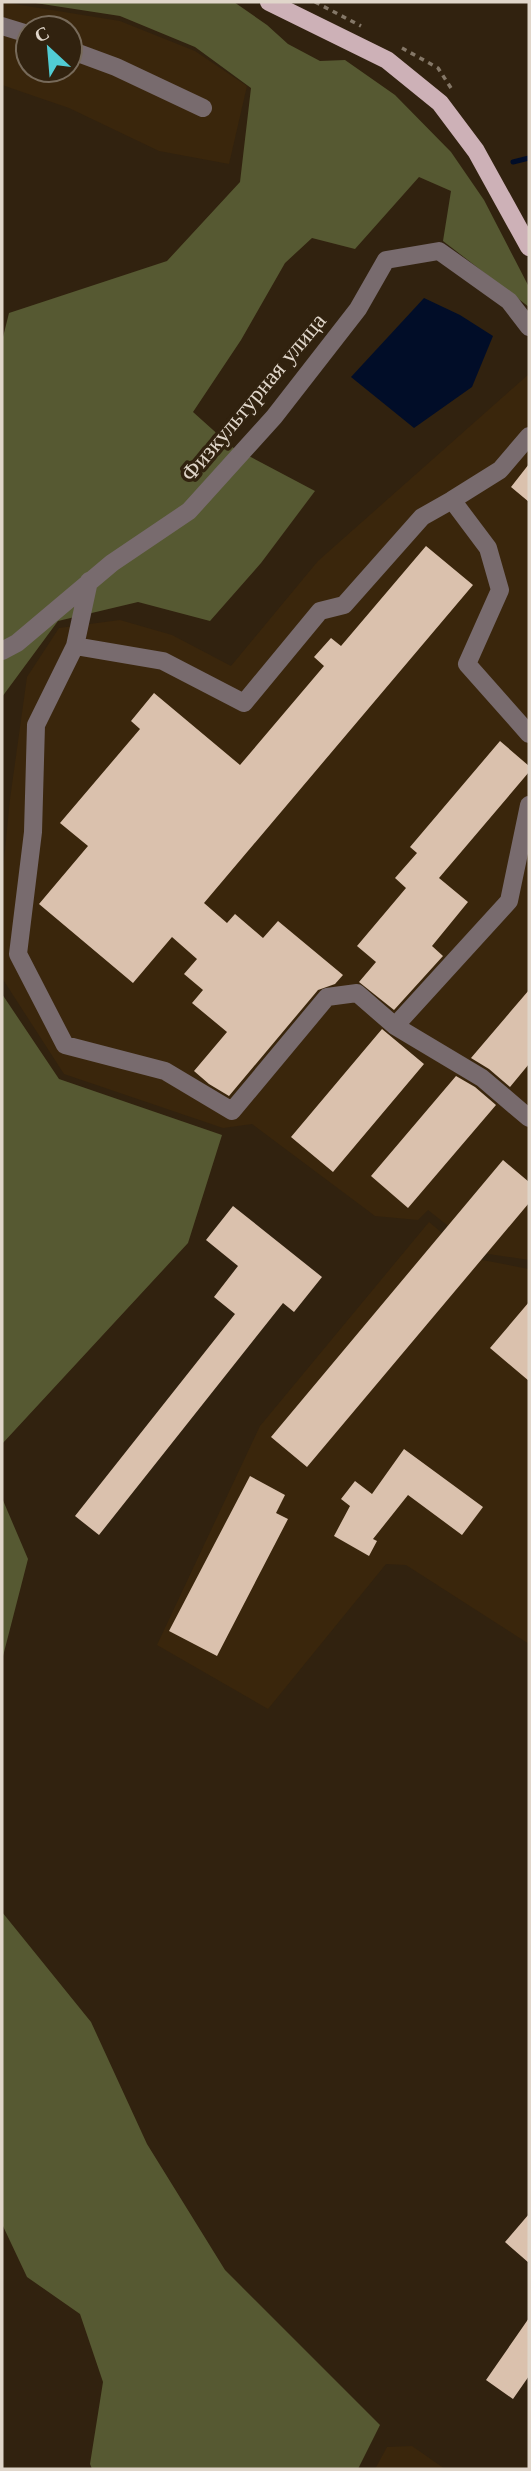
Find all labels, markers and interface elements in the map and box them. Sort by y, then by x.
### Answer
north arrow [14,14,84,84]
text: С [31,21,53,48]
street label: Физкультурная улица [174,307,332,487]

